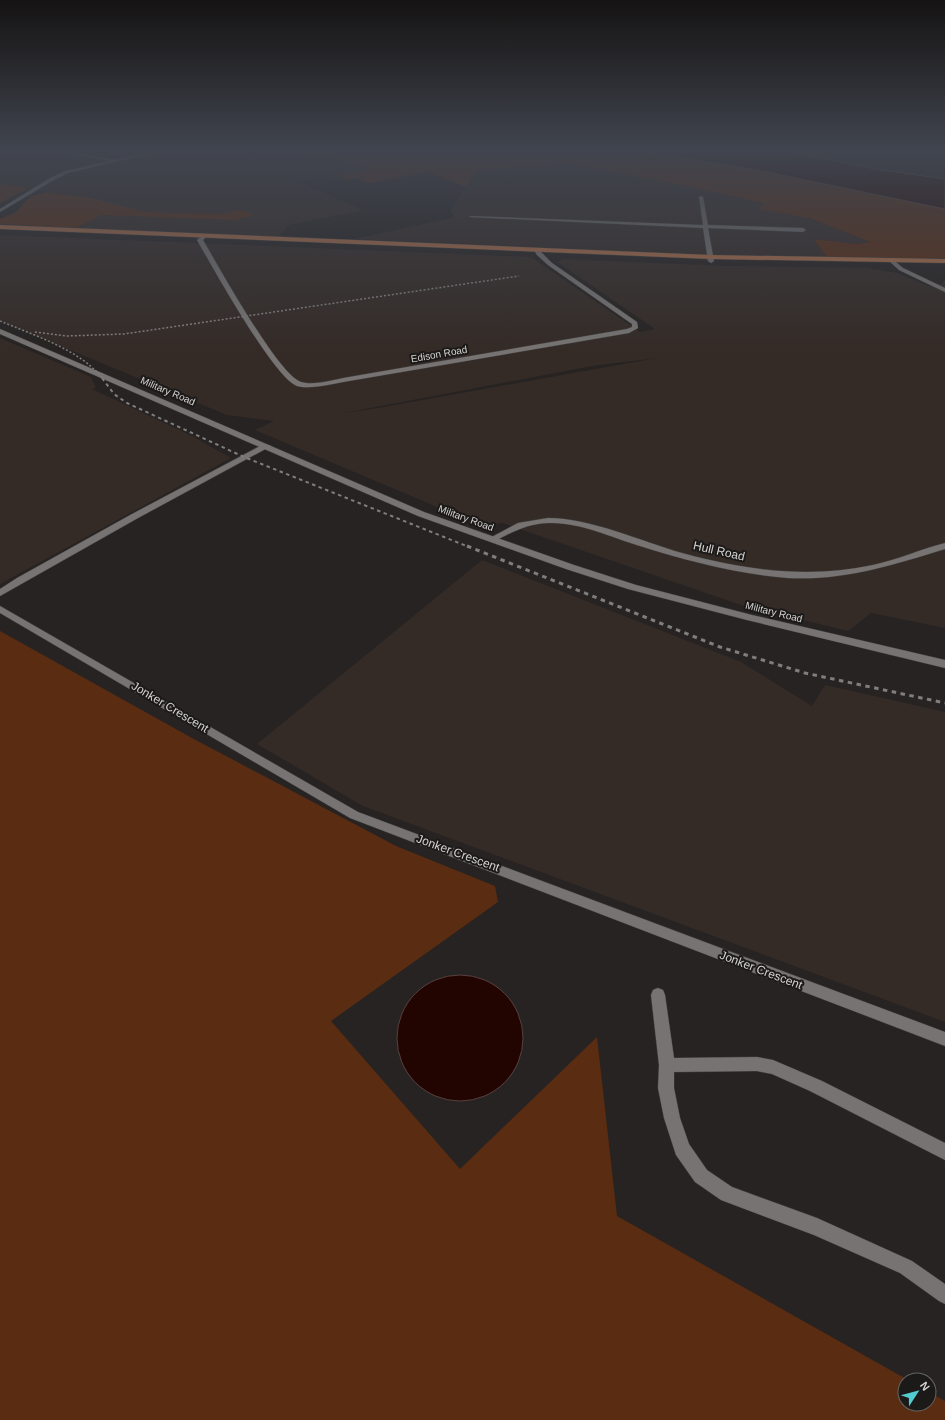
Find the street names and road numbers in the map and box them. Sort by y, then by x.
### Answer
street label: Edison Road [410,344,468,364]
street label: Military Road [139,375,197,407]
street label: Military Road [437,503,495,533]
street label: Hull Road [692,538,746,564]
street label: Military Road [744,600,804,624]
street label: Jonker Crescent [129,678,212,736]
street label: Jonker Crescent [415,831,502,875]
street label: Jonker Crescent [718,948,805,992]

